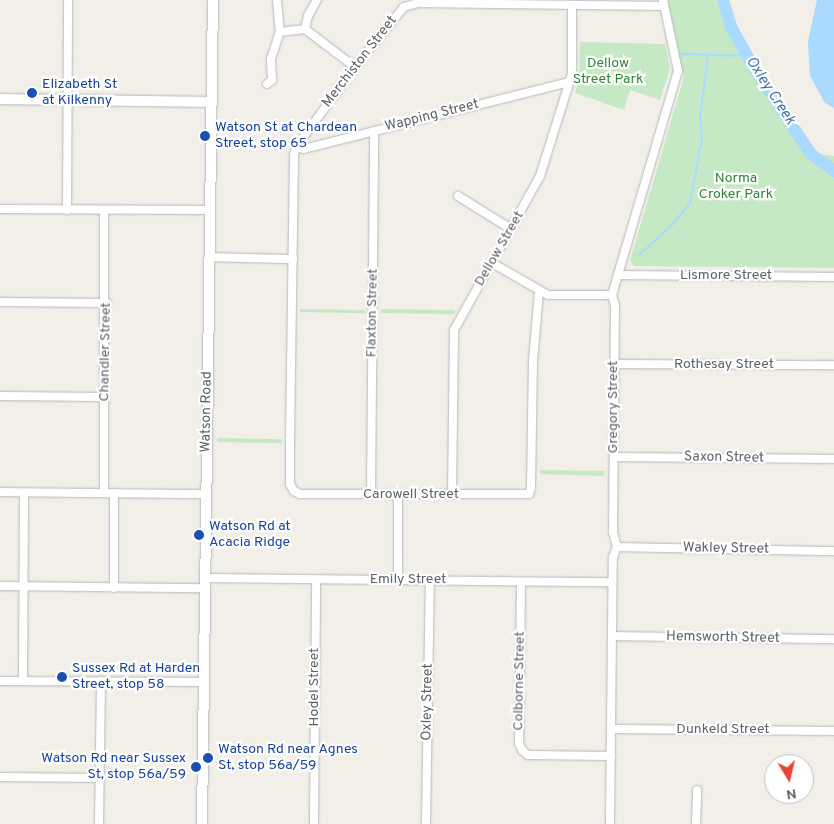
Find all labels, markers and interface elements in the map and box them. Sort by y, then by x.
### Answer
street label: Merchiston Street [319,13,401,111]
water label: Oxley Creek [741,54,799,128]
park label: Dellow Street Park [573,56,643,88]
place label: Elizabeth St at Kilkenny [42,77,117,110]
marker: Elizabeth St at Kilkenny [26,87,38,99]
street label: Wapping Street [383,96,481,136]
place label: Watson St at Chardean Street, stop 65 [215,120,357,152]
marker: Watson St at Chardean Street, stop 65 [199,130,211,142]
park label: Norma Croker Park [699,171,773,203]
street label: Dellow Street [472,209,528,289]
street label: Flaxton Street [364,268,382,358]
street label: Lismore Street [680,268,772,284]
street label: Chandler Street [97,302,115,402]
street label: Rothesay Street [674,357,774,373]
street label: Gregory Street [606,361,622,453]
street label: Watson Road [198,371,216,453]
street label: Saxon Street [684,449,764,467]
street label: Carowell Street [363,487,459,503]
place label: Watson Rd at Acacia Ridge [209,519,291,552]
marker: Watson Rd at Acacia Ridge [193,529,205,541]
street label: Wakley Street [683,540,769,558]
street label: Emily Street [370,572,446,588]
street label: Hemsworth Street [666,629,780,647]
street label: Colborne Street [511,631,529,731]
street label: Hodel Street [307,648,323,726]
place label: Sussex Rd at Harden Street, stop 58 [72,661,200,694]
street label: Oxley Street [419,663,437,741]
marker: Sussex Rd at Harden Street, stop 58 [56,671,68,683]
street label: Dunkeld Street [676,722,770,738]
place label: Watson Rd near Agnes St, stop 56a/59 [218,742,358,774]
place label: Watson Rd near Sussex St, stop 56a/59 [41,751,186,784]
marker: Watson Rd near Agnes St, stop 56a/59 [202,752,214,764]
north arrow [764,754,814,804]
marker: Watson Rd near Sussex St, stop 56a/59 [190,761,202,773]
text: N [785,784,798,803]

